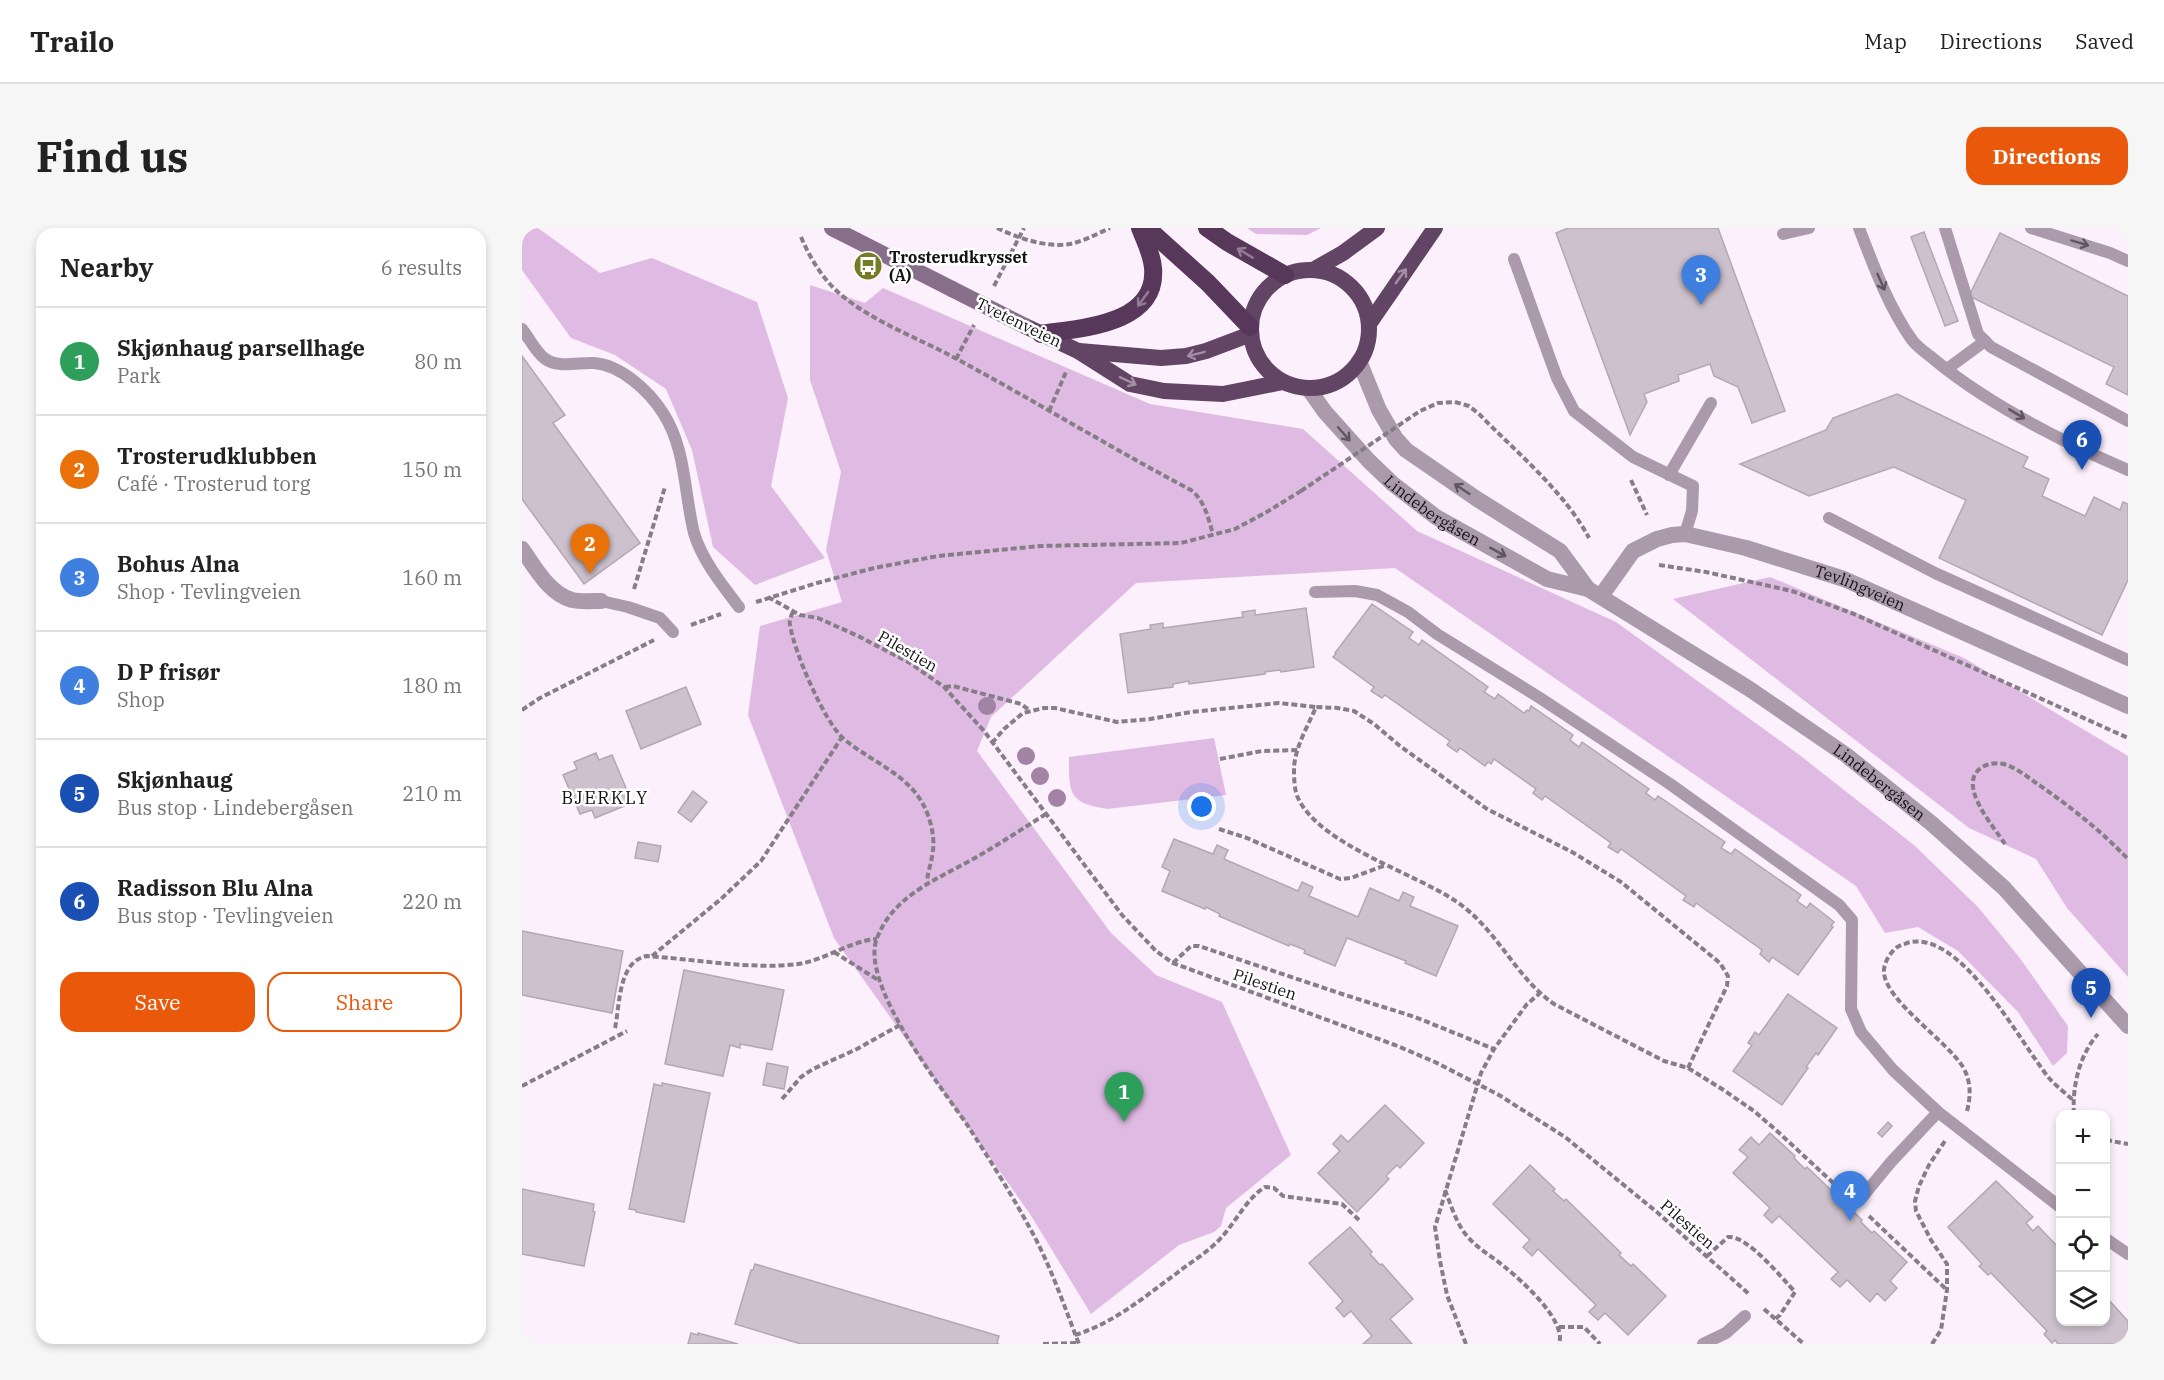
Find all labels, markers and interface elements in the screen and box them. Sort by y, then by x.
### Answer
text: Trailo [30,23,114,60]
text: Map [1864,27,1907,55]
text: Directions [1940,27,2042,55]
text: Saved [2075,27,2134,55]
button: Directions [1966,127,2128,185]
text: Find us [36,129,188,184]
one-way arrow [2070,238,2089,249]
place label: Trosterudkrysset (A) [889,247,1027,285]
one-way arrow [1237,247,1254,259]
text: Nearby [60,250,154,284]
bus stop icon: Trosterudkrysset (A) [852,250,884,282]
text: 6 results [381,254,462,281]
pin: 3 [1682,256,1720,305]
one-way arrow [1395,268,1407,284]
one-way arrow [1876,273,1887,291]
one-way arrow [1136,291,1149,307]
street label: Tvetenveien [973,293,1065,351]
text: Skjønhaug parsellhage [117,333,365,362]
text: 1 [74,348,86,375]
text: 80 m [414,348,462,375]
one-way arrow [1187,348,1206,360]
text: Park [117,362,161,389]
one-way arrow [1118,376,1136,388]
one-way arrow [2008,408,2025,420]
pin: 6 [2062,420,2102,470]
one-way arrow [1337,426,1351,441]
text: Trosterudklubben [117,441,317,470]
text: 2 [74,456,86,483]
text: 150 m [402,456,462,483]
text: Café · Trosterud torg [117,470,311,497]
street label: Lindebergåsen [1380,471,1484,550]
one-way arrow [1455,483,1471,495]
pin: 2 [570,524,610,574]
one-way arrow [1489,546,1506,558]
text: Bohus Alna [117,549,240,578]
street label: Tevlingveien [1812,560,1909,615]
text: 3 [74,564,86,591]
text: 160 m [402,564,462,591]
text: Shop · Tevlingveien [117,578,301,605]
street label: Pilestien [875,626,941,676]
text: D P frisør [117,657,220,686]
text: 4 [74,672,86,699]
text: 180 m [402,672,462,699]
text: Shop [117,686,165,713]
street label: Lindebergåsen [1829,739,1930,825]
text: Skjønhaug [117,765,233,794]
text: 5 [74,780,86,807]
text: 210 m [402,780,462,807]
district label: BJERKLY [561,786,649,809]
your location [1187,792,1216,821]
text: Bus stop · Lindebergåsen [117,794,354,821]
text: Radisson Blu Alna [117,873,313,902]
text: 6 [74,888,86,915]
text: 220 m [402,888,462,915]
text: Bus stop · Tevlingveien [117,902,334,929]
street label: Pilestien [1231,964,1299,1004]
pin: 5 [2072,968,2110,1018]
button: Save [60,972,255,1032]
button: Share [267,972,462,1032]
pin: 1 [1104,1072,1144,1122]
map controls [2056,1110,2110,1326]
button: + [2056,1110,2110,1164]
button: − [2056,1164,2110,1218]
pin: 4 [1830,1172,1870,1221]
street label: Pilestien [1657,1195,1719,1253]
button: locate [2056,1218,2110,1272]
button: layers [2056,1272,2110,1326]

